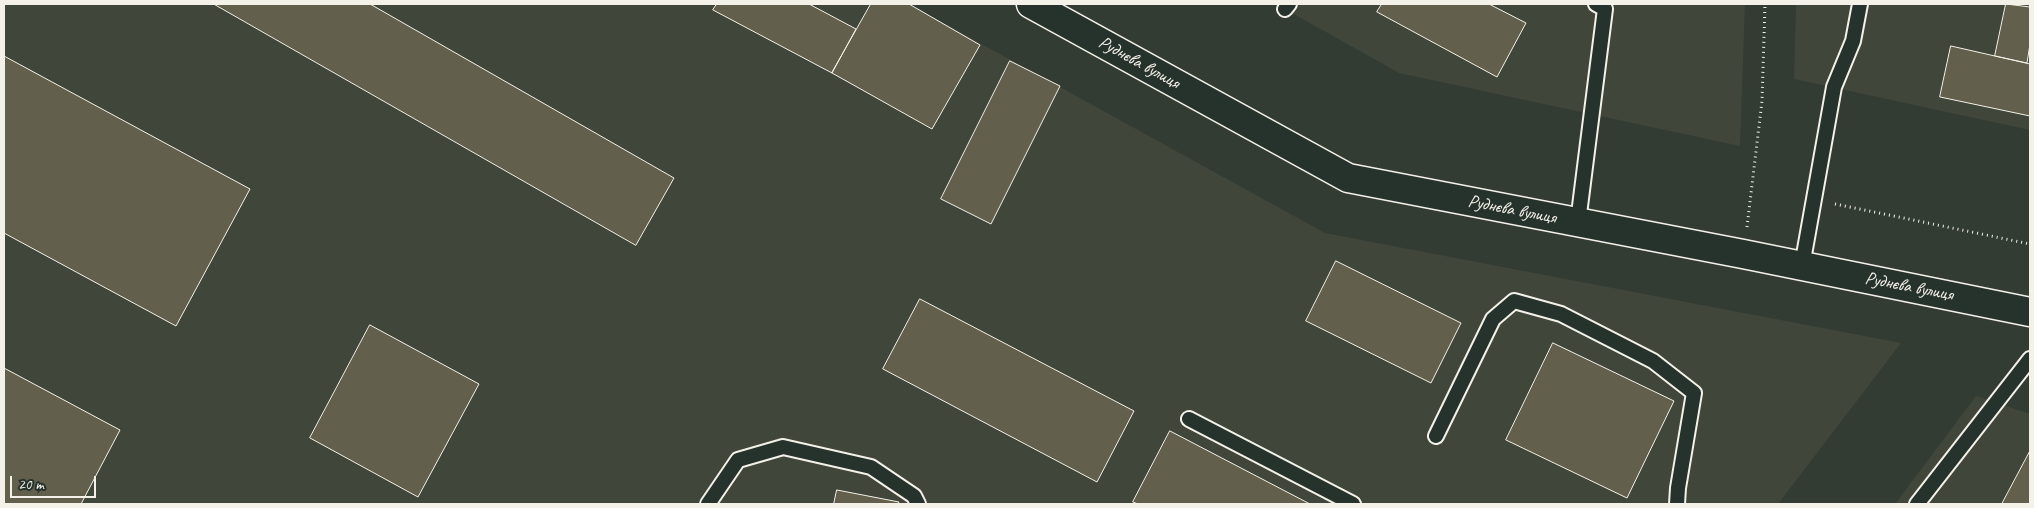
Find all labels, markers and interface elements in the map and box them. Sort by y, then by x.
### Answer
street label: Руднєва вулиця [1095,32,1183,94]
street label: Руднєва вулиця [1466,191,1558,229]
street label: Руднєва вулиця [1863,268,1955,306]
scale bar [12,466,99,498]
text: 20 m [18,475,44,494]

